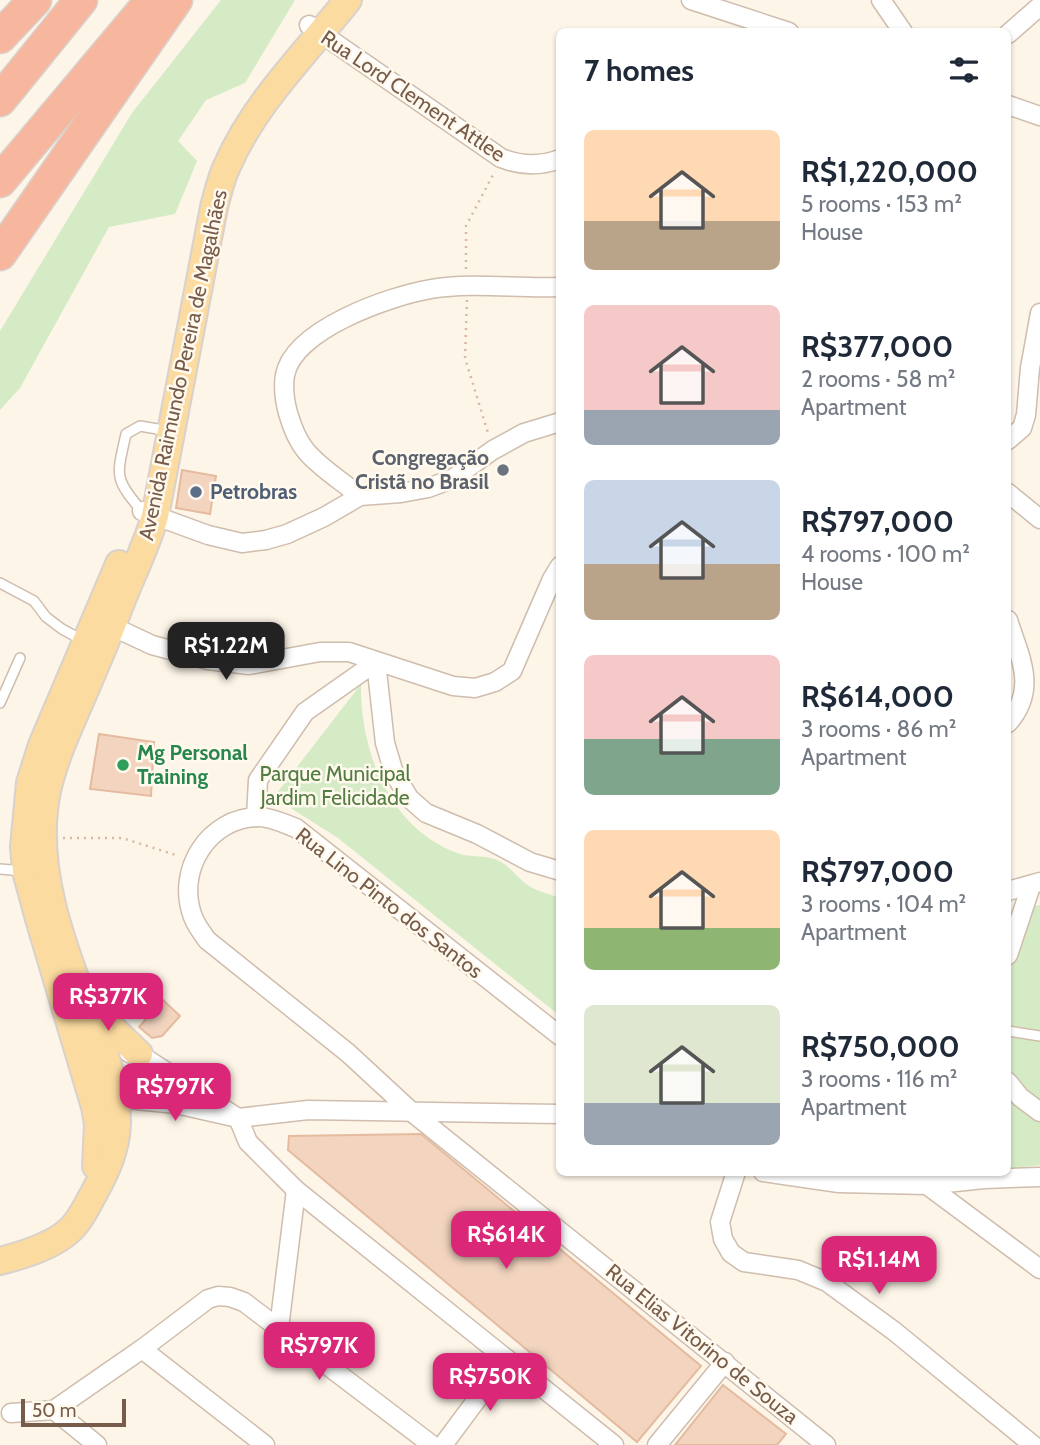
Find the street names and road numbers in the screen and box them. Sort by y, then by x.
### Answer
street label: Rua Lord Clement Attlee [316,25,510,167]
street label: Avenida Raimundo Pereira de Magalhães [133,187,232,542]
street label: Rua Lino Pinto dos Santos [291,822,488,983]
street label: Rua Elias Vitorino de Souza [601,1258,804,1429]

